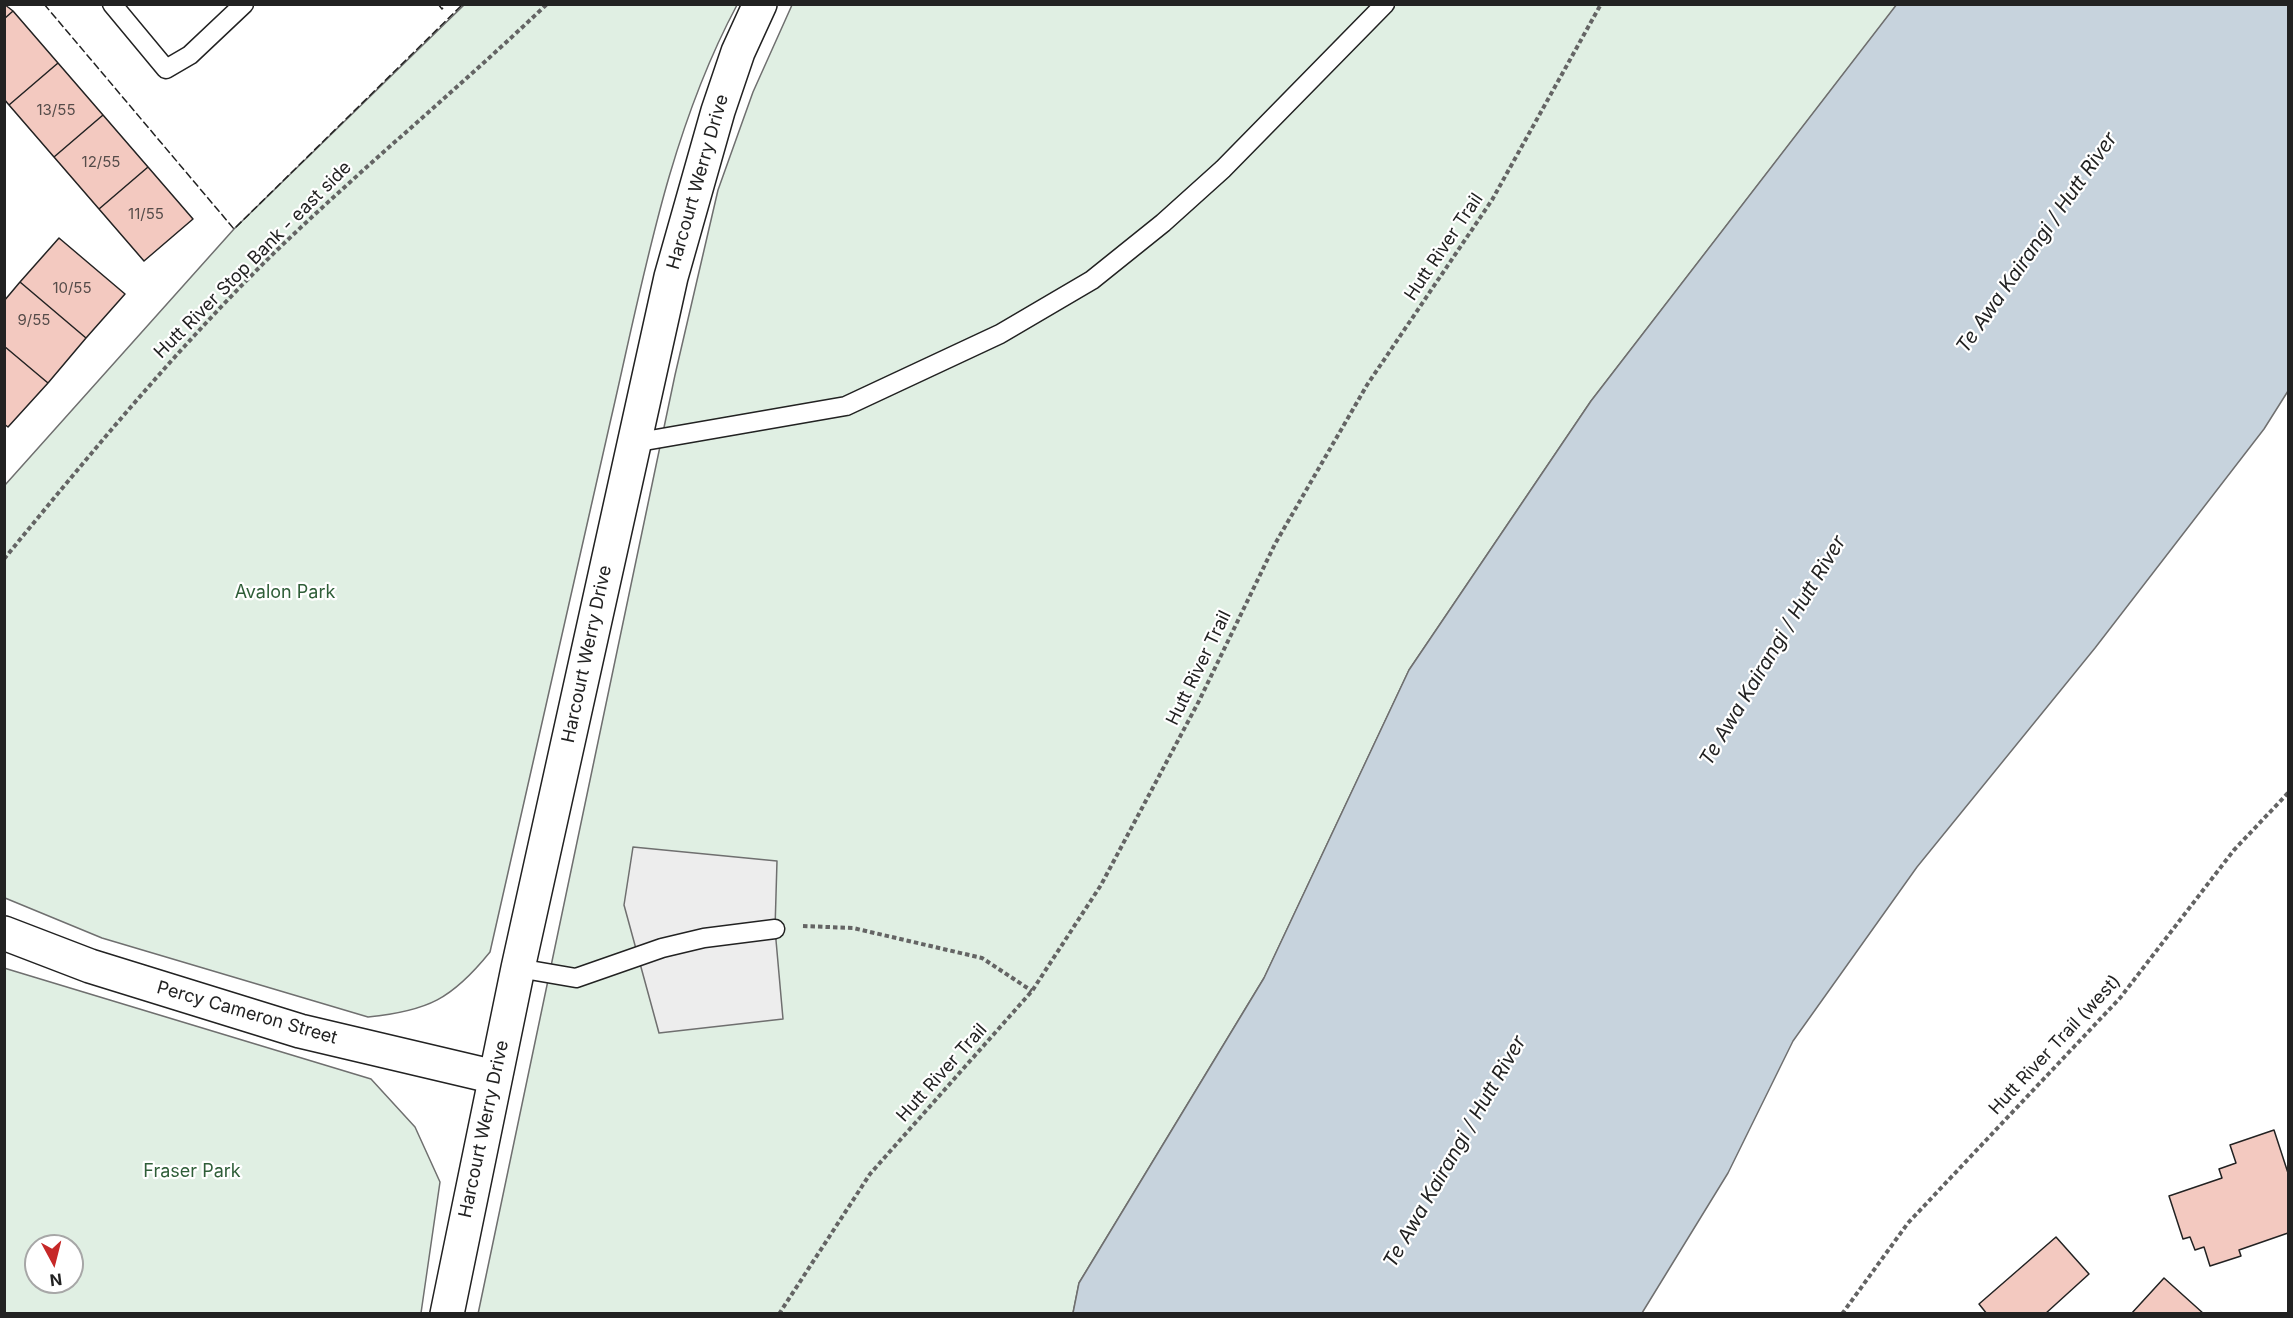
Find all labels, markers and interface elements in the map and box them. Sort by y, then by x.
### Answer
street label: Harcourt Werry Drive [663,92,733,272]
house number: 13/55 [36,101,76,119]
water label: Te Awa Kairangi / Hutt River [1951,128,2123,358]
house number: 12/55 [82,153,120,171]
street label: Hutt River Stop Bank - east side [150,157,356,363]
street label: Hutt River Trail [1400,189,1488,305]
house number: 11/55 [128,205,164,223]
house number: 10/55 [52,279,92,297]
house number: 9/55 [18,311,50,329]
water label: Te Awa Kairangi / Hutt River [1695,532,1851,770]
street label: Harcourt Werry Drive [558,563,616,745]
park label: Avalon Park [235,582,335,604]
street label: Hutt River Trail [1162,607,1236,729]
street label: Hutt River Trail (west) [1985,971,2125,1119]
street label: Percy Cameron Street [154,977,340,1049]
street label: Hutt River Trail [892,1019,992,1127]
water label: Te Awa Kairangi / Hutt River [1379,1032,1531,1272]
street label: Harcourt Werry Drive [455,1038,513,1220]
park label: Fraser Park [143,1161,241,1183]
north arrow [24,1234,84,1294]
text: N [49,1269,63,1291]

